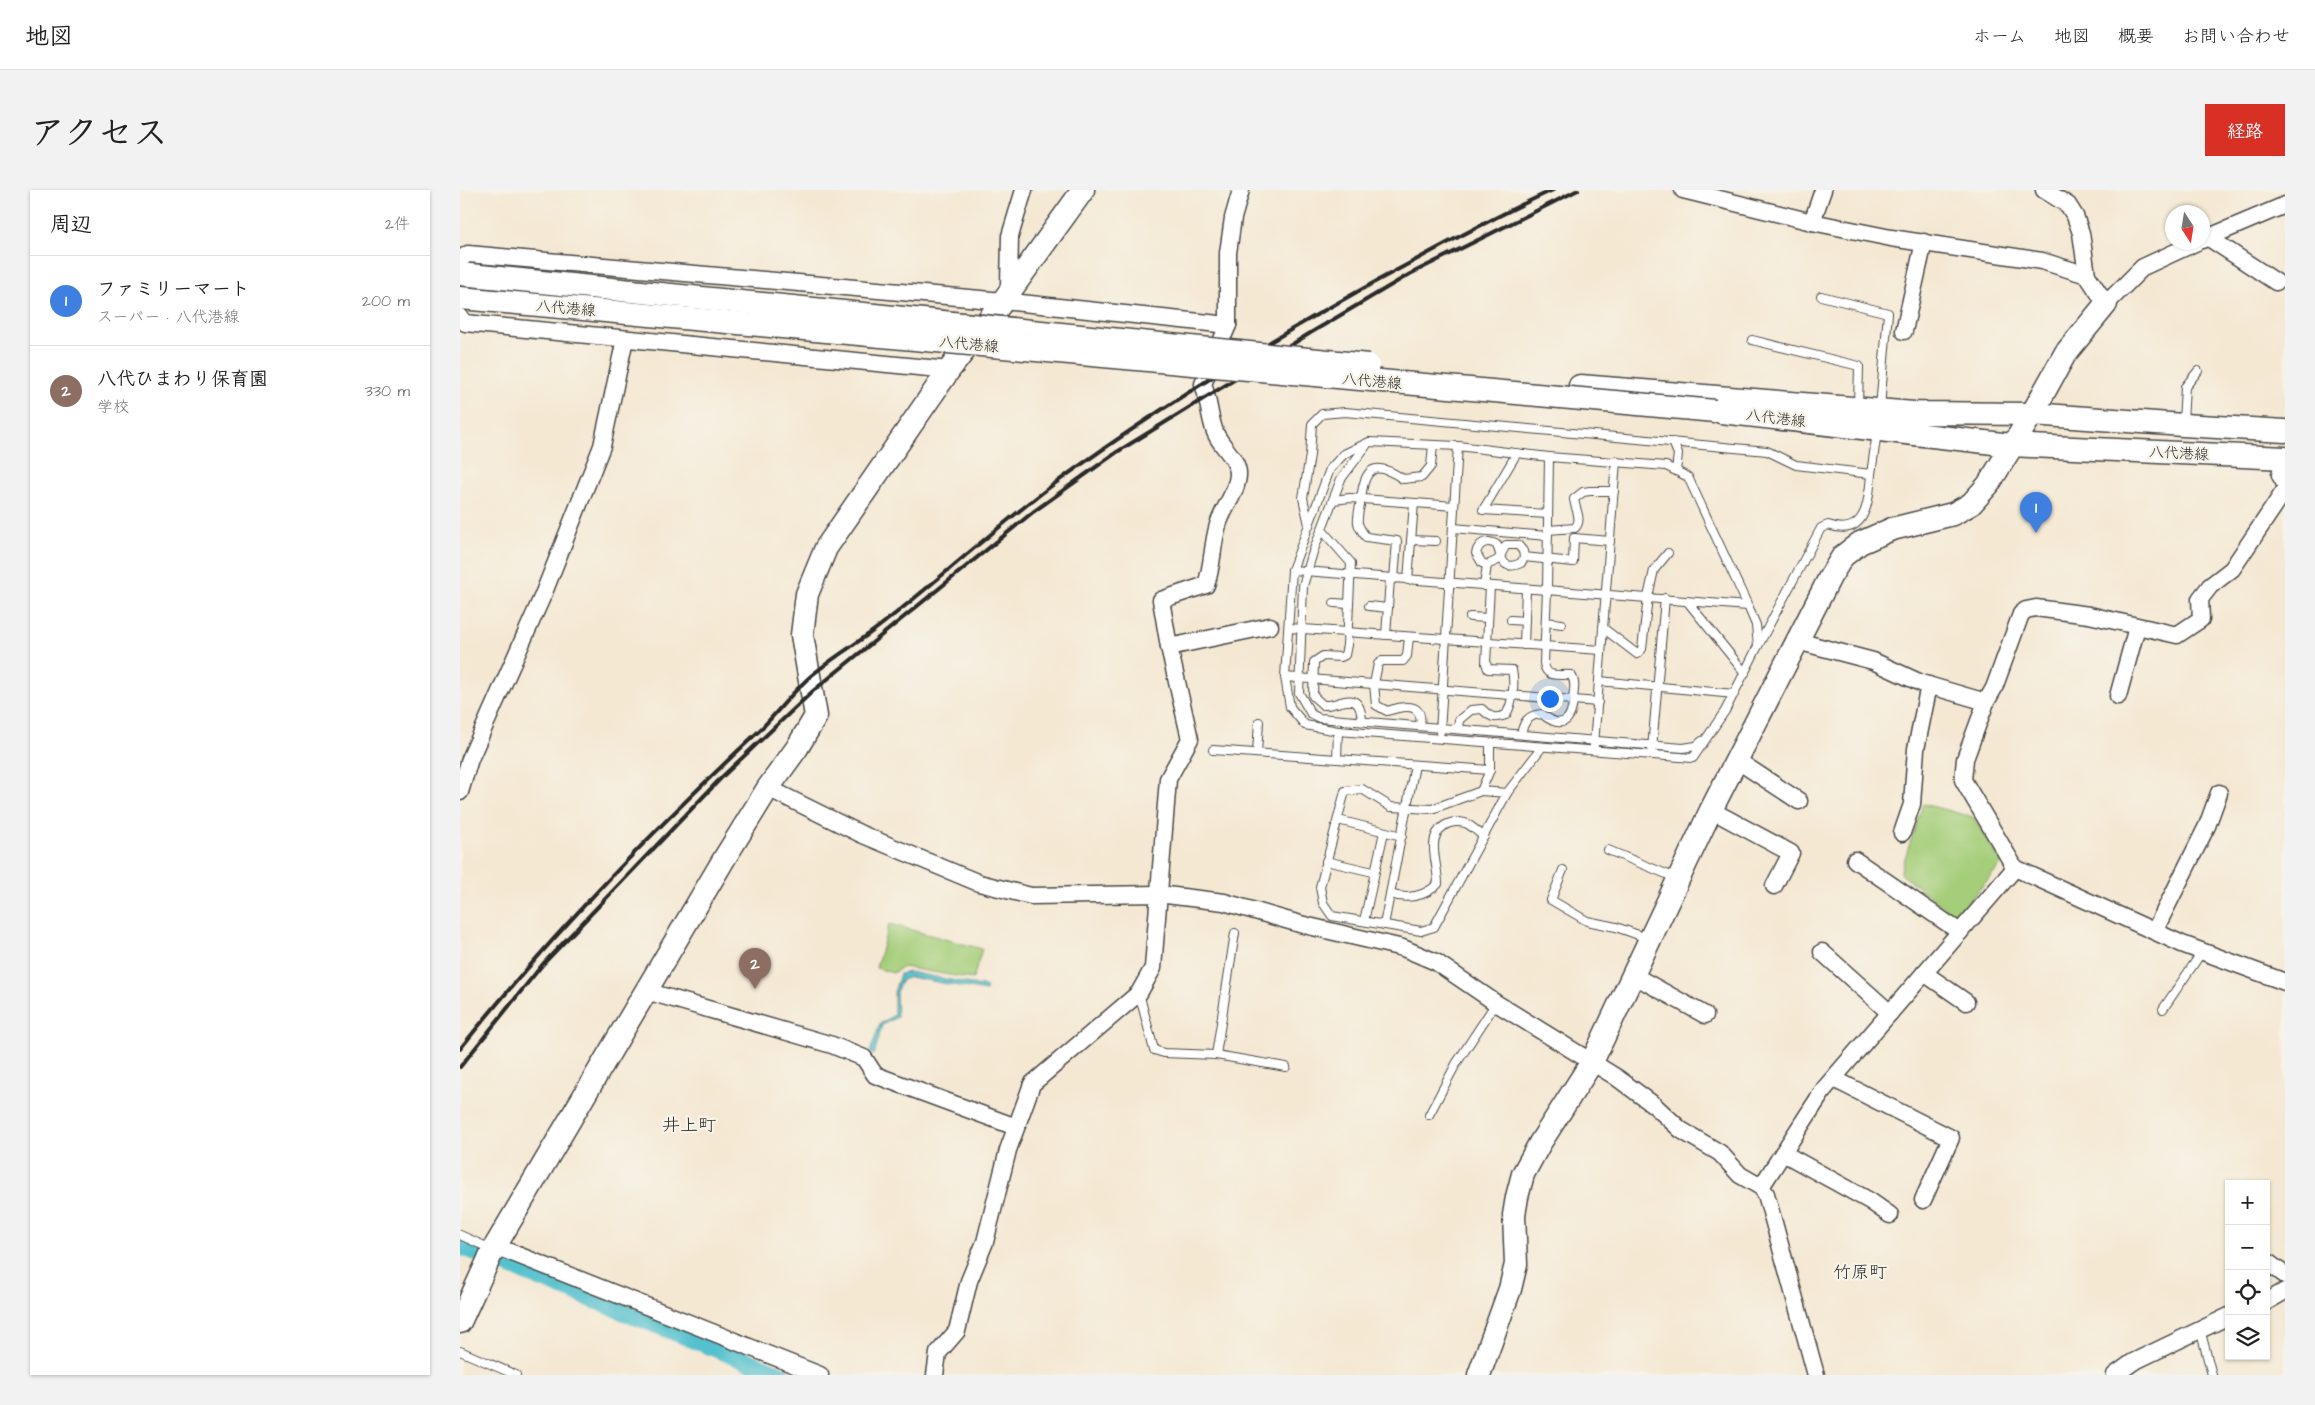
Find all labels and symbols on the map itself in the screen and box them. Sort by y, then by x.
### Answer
north arrow [2165,205,2210,250]
street label: 八代港線 [535,295,597,322]
street label: 八代港線 [938,331,1000,358]
street label: 八代港線 [1341,368,1403,395]
street label: 八代港線 [1745,404,1807,433]
street label: 八代港線 [2148,441,2209,466]
pin: 1 [2020,492,2052,533]
your location [1537,686,1563,712]
pin: 2 [739,948,771,989]
district label: 井上町 [662,1113,716,1138]
district label: 竹原町 [1833,1260,1887,1285]

